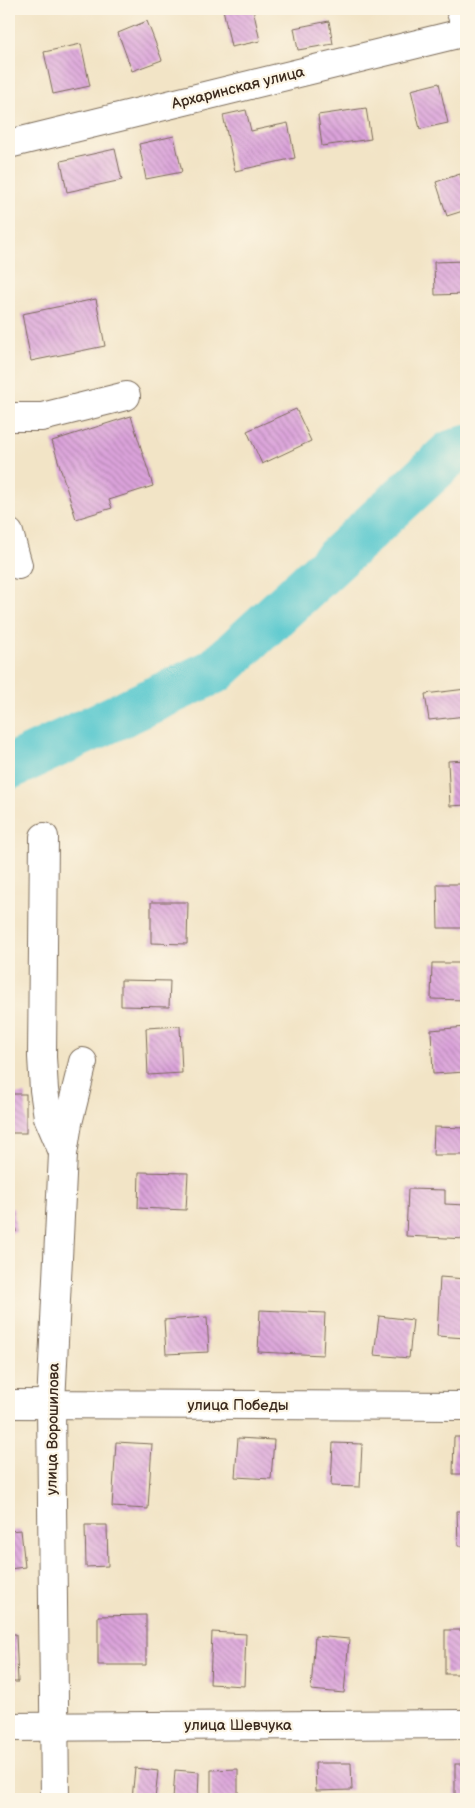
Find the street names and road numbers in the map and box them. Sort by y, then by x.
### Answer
street label: Архаринская улица [169,62,306,114]
street label: улица Ворошилова [42,1363,64,1495]
street label: улица Победы [187,1396,289,1415]
street label: улица Шевчука [184,1716,292,1735]

